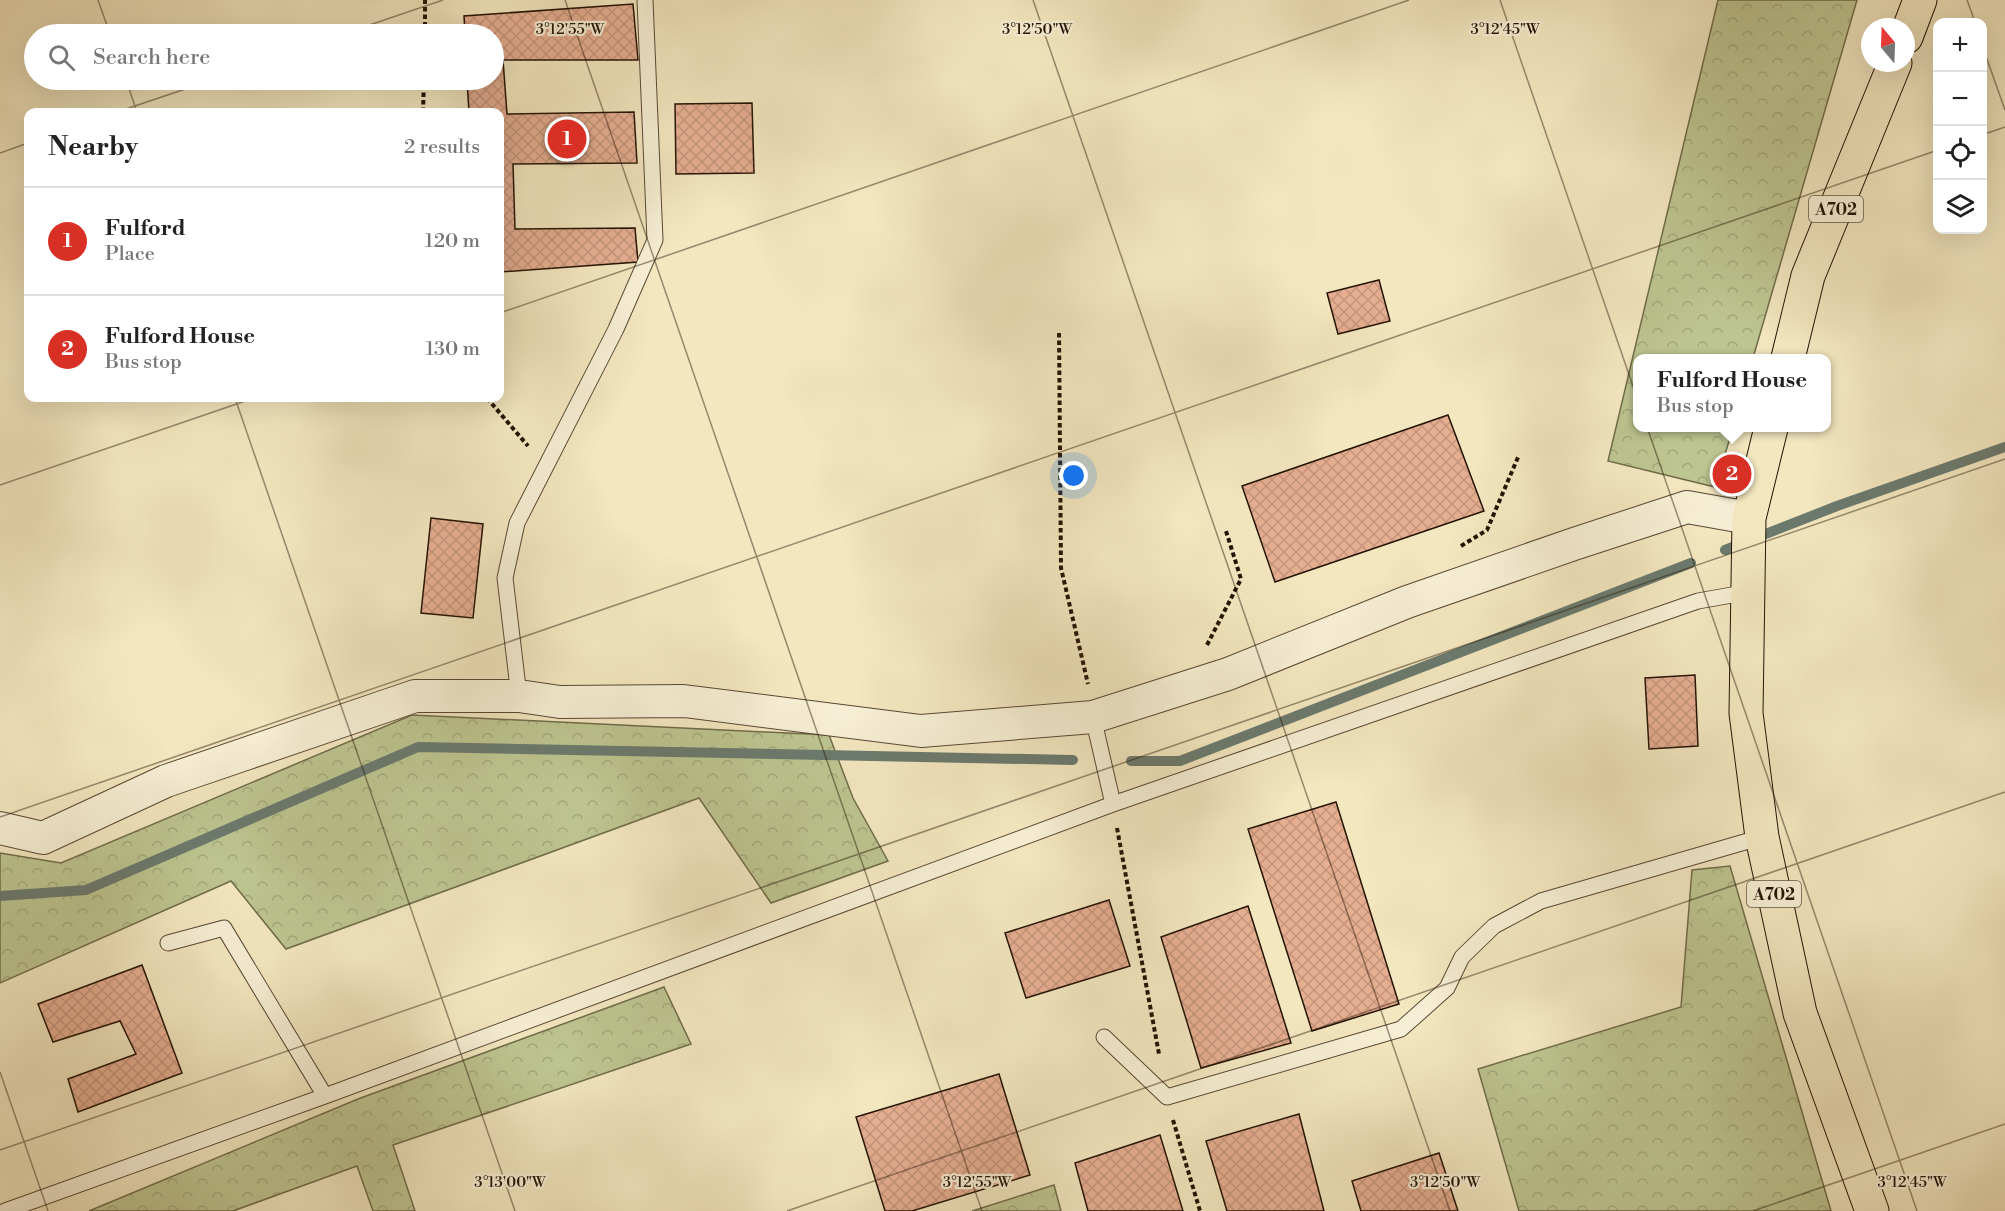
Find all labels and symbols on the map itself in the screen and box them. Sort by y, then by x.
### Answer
north arrow [1861,18,1915,72]
text: 3°12'55"W [536,20,605,39]
text: 3°12'50"W [1002,20,1072,39]
text: 3°12'45"W [1470,20,1540,39]
pin: 1 [548,116,586,162]
road number: A702 [1809,196,1863,222]
pin: 2 [1712,452,1752,496]
your location [1059,461,1088,490]
road number: A702 [1747,881,1801,907]
text: 3°13'00"W [474,1173,546,1192]
text: 3°12'55"W [943,1173,1012,1192]
text: 3°12'50"W [1410,1173,1480,1192]
text: 3°12'45"W [1877,1173,1947,1192]

